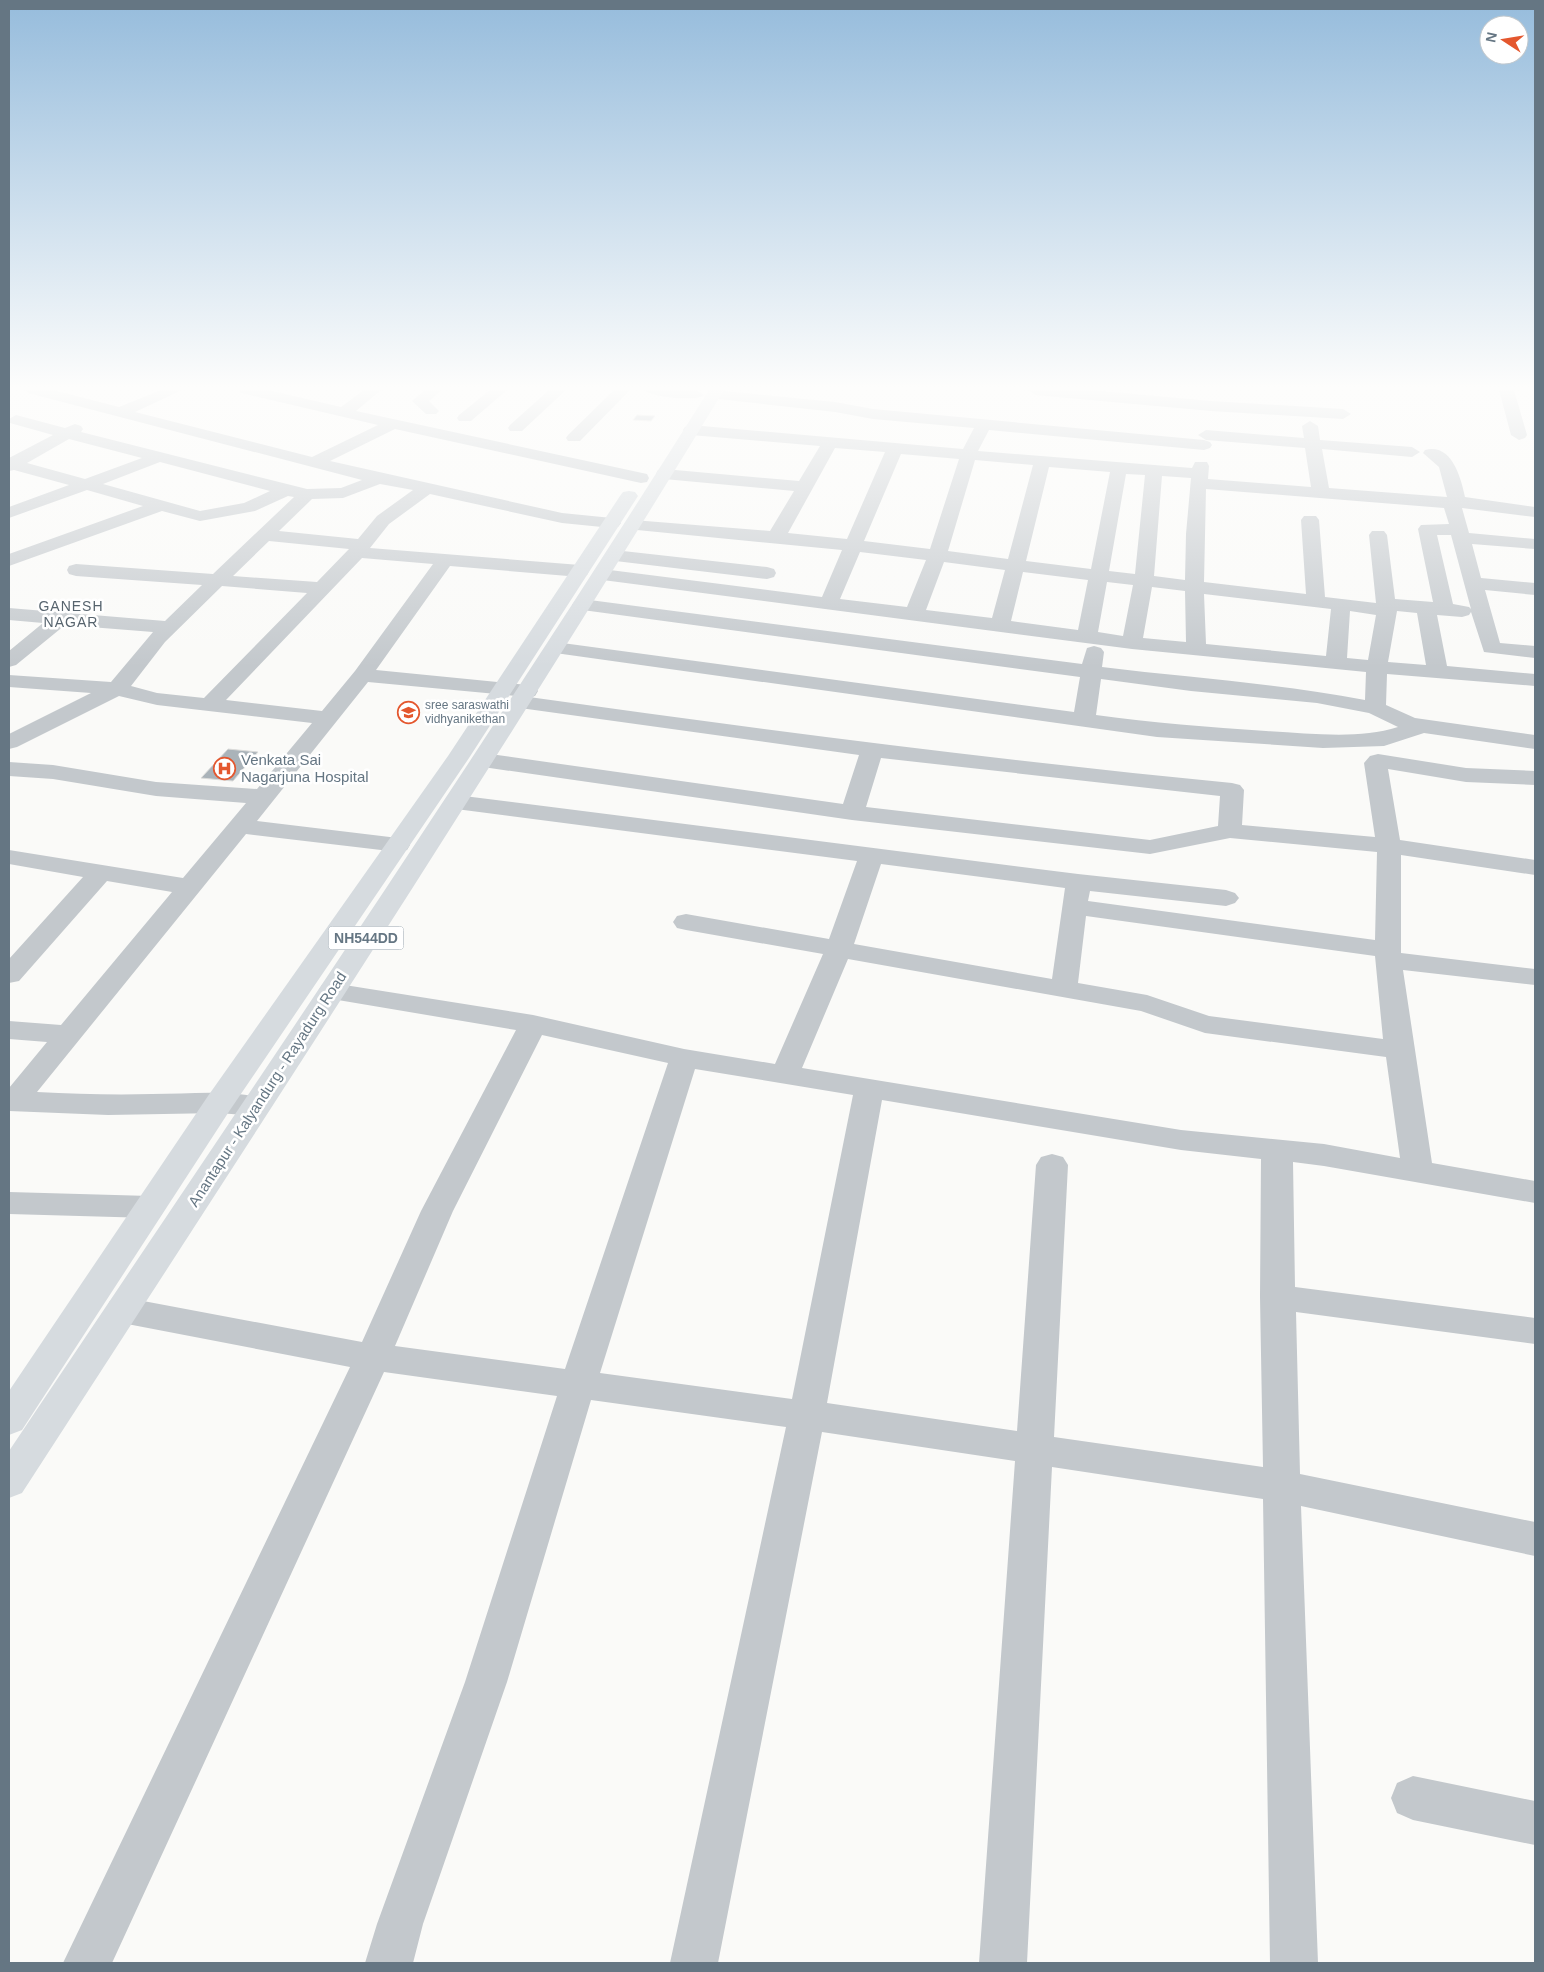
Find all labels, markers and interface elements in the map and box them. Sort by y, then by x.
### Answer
north arrow [1479,15,1529,65]
text: N [1482,31,1500,44]
district label: GANESH NAGAR [38,598,104,630]
place label: sree saraswathi vidhyanikethan [425,698,509,726]
school or university icon: sree saraswathi vidhyanikethan [397,700,421,724]
place label: Venkata Sai Nagarjuna Hospital [241,751,369,785]
hospital icon: Venkata Sai Nagarjuna Hospital [213,756,237,780]
road number: NH544DD [328,926,404,950]
street label: Anantapur - Kalyandurg - Rayadurg Road [184,968,350,1210]

